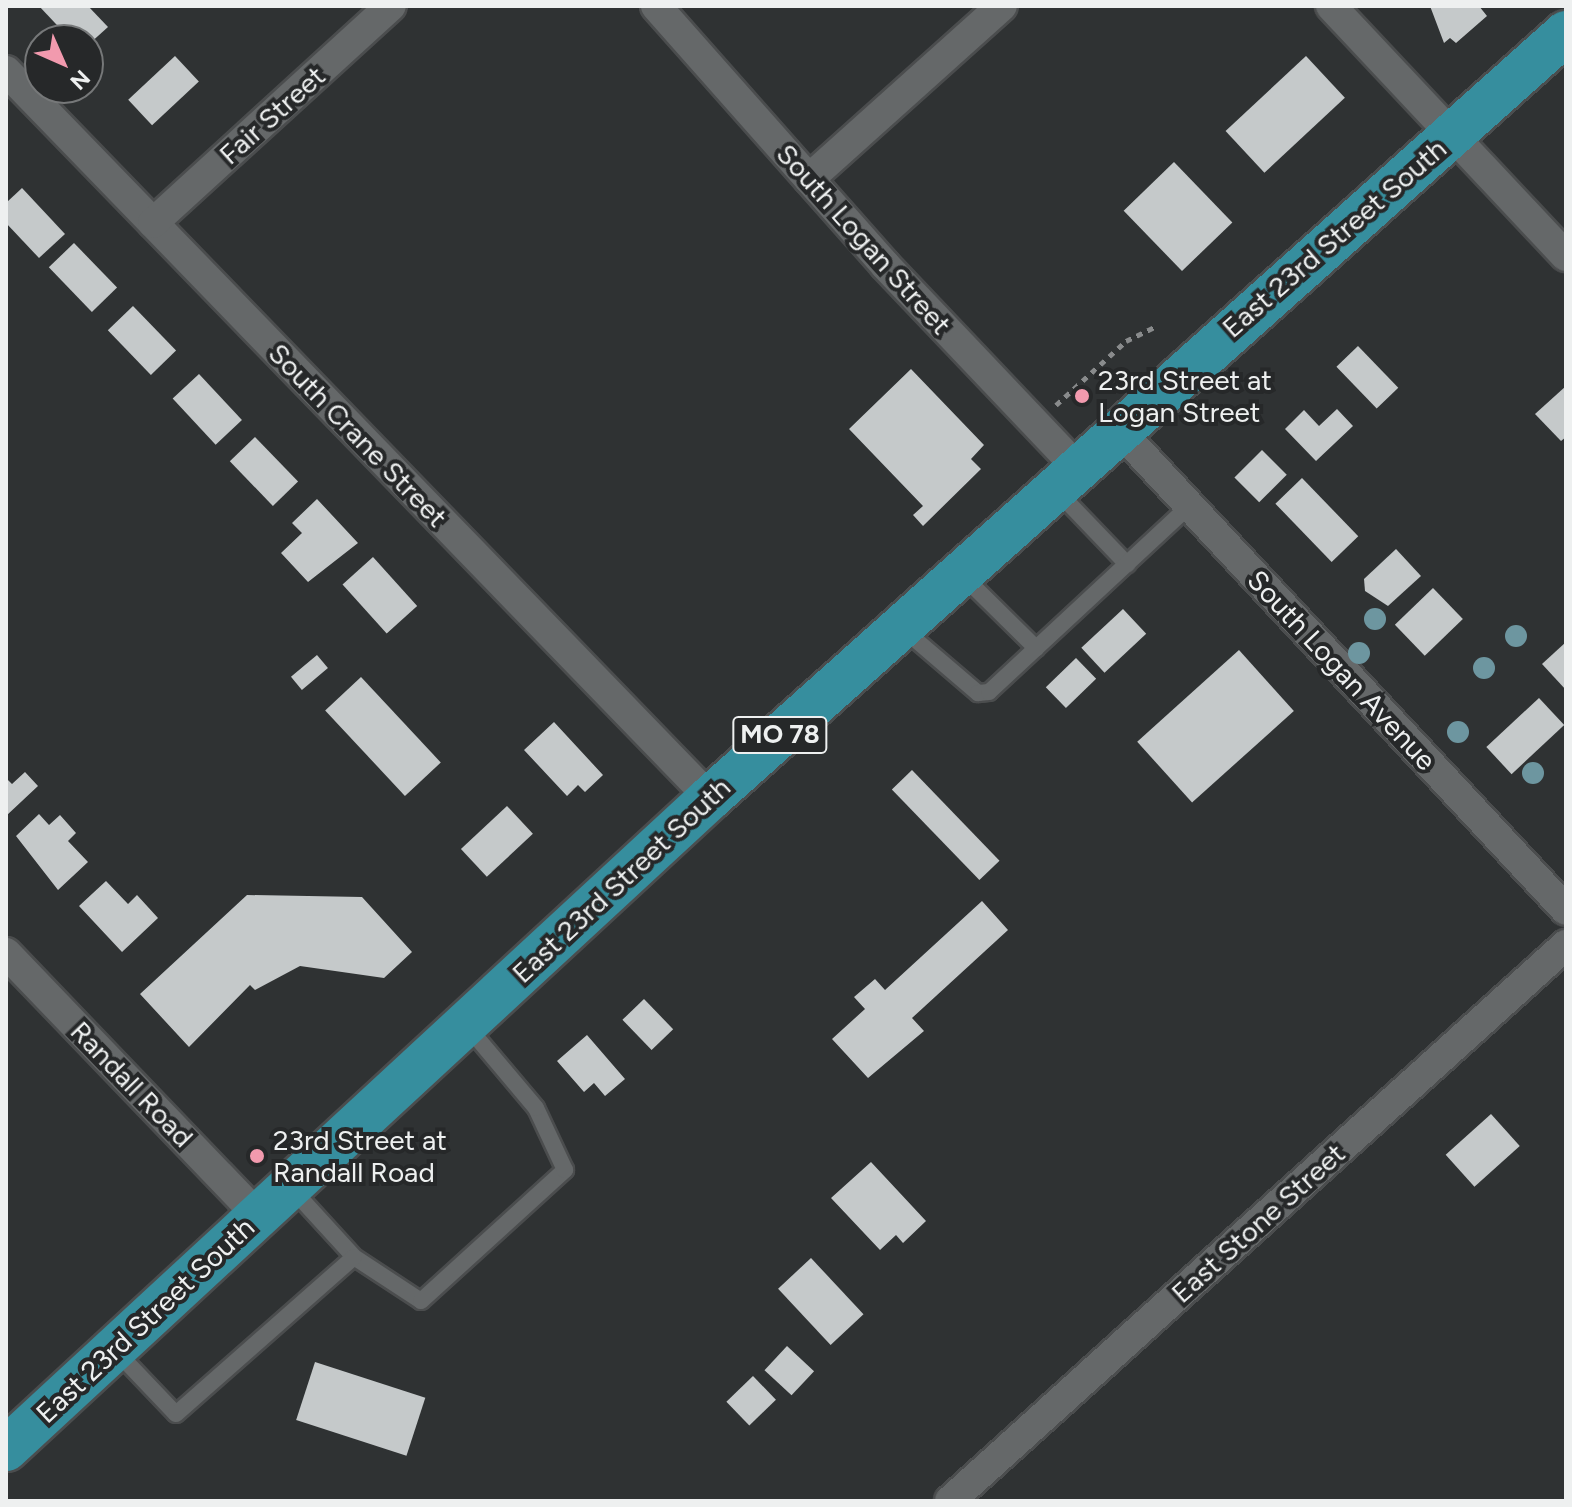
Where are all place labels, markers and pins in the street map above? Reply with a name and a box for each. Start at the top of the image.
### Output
place label: 23rd Street at Logan Street [1098,363,1272,429]
marker: 23rd Street at Logan Street [1073,387,1091,405]
place label: 23rd Street at Randall Road [273,1123,447,1189]
marker: 23rd Street at Randall Road [248,1147,266,1165]

